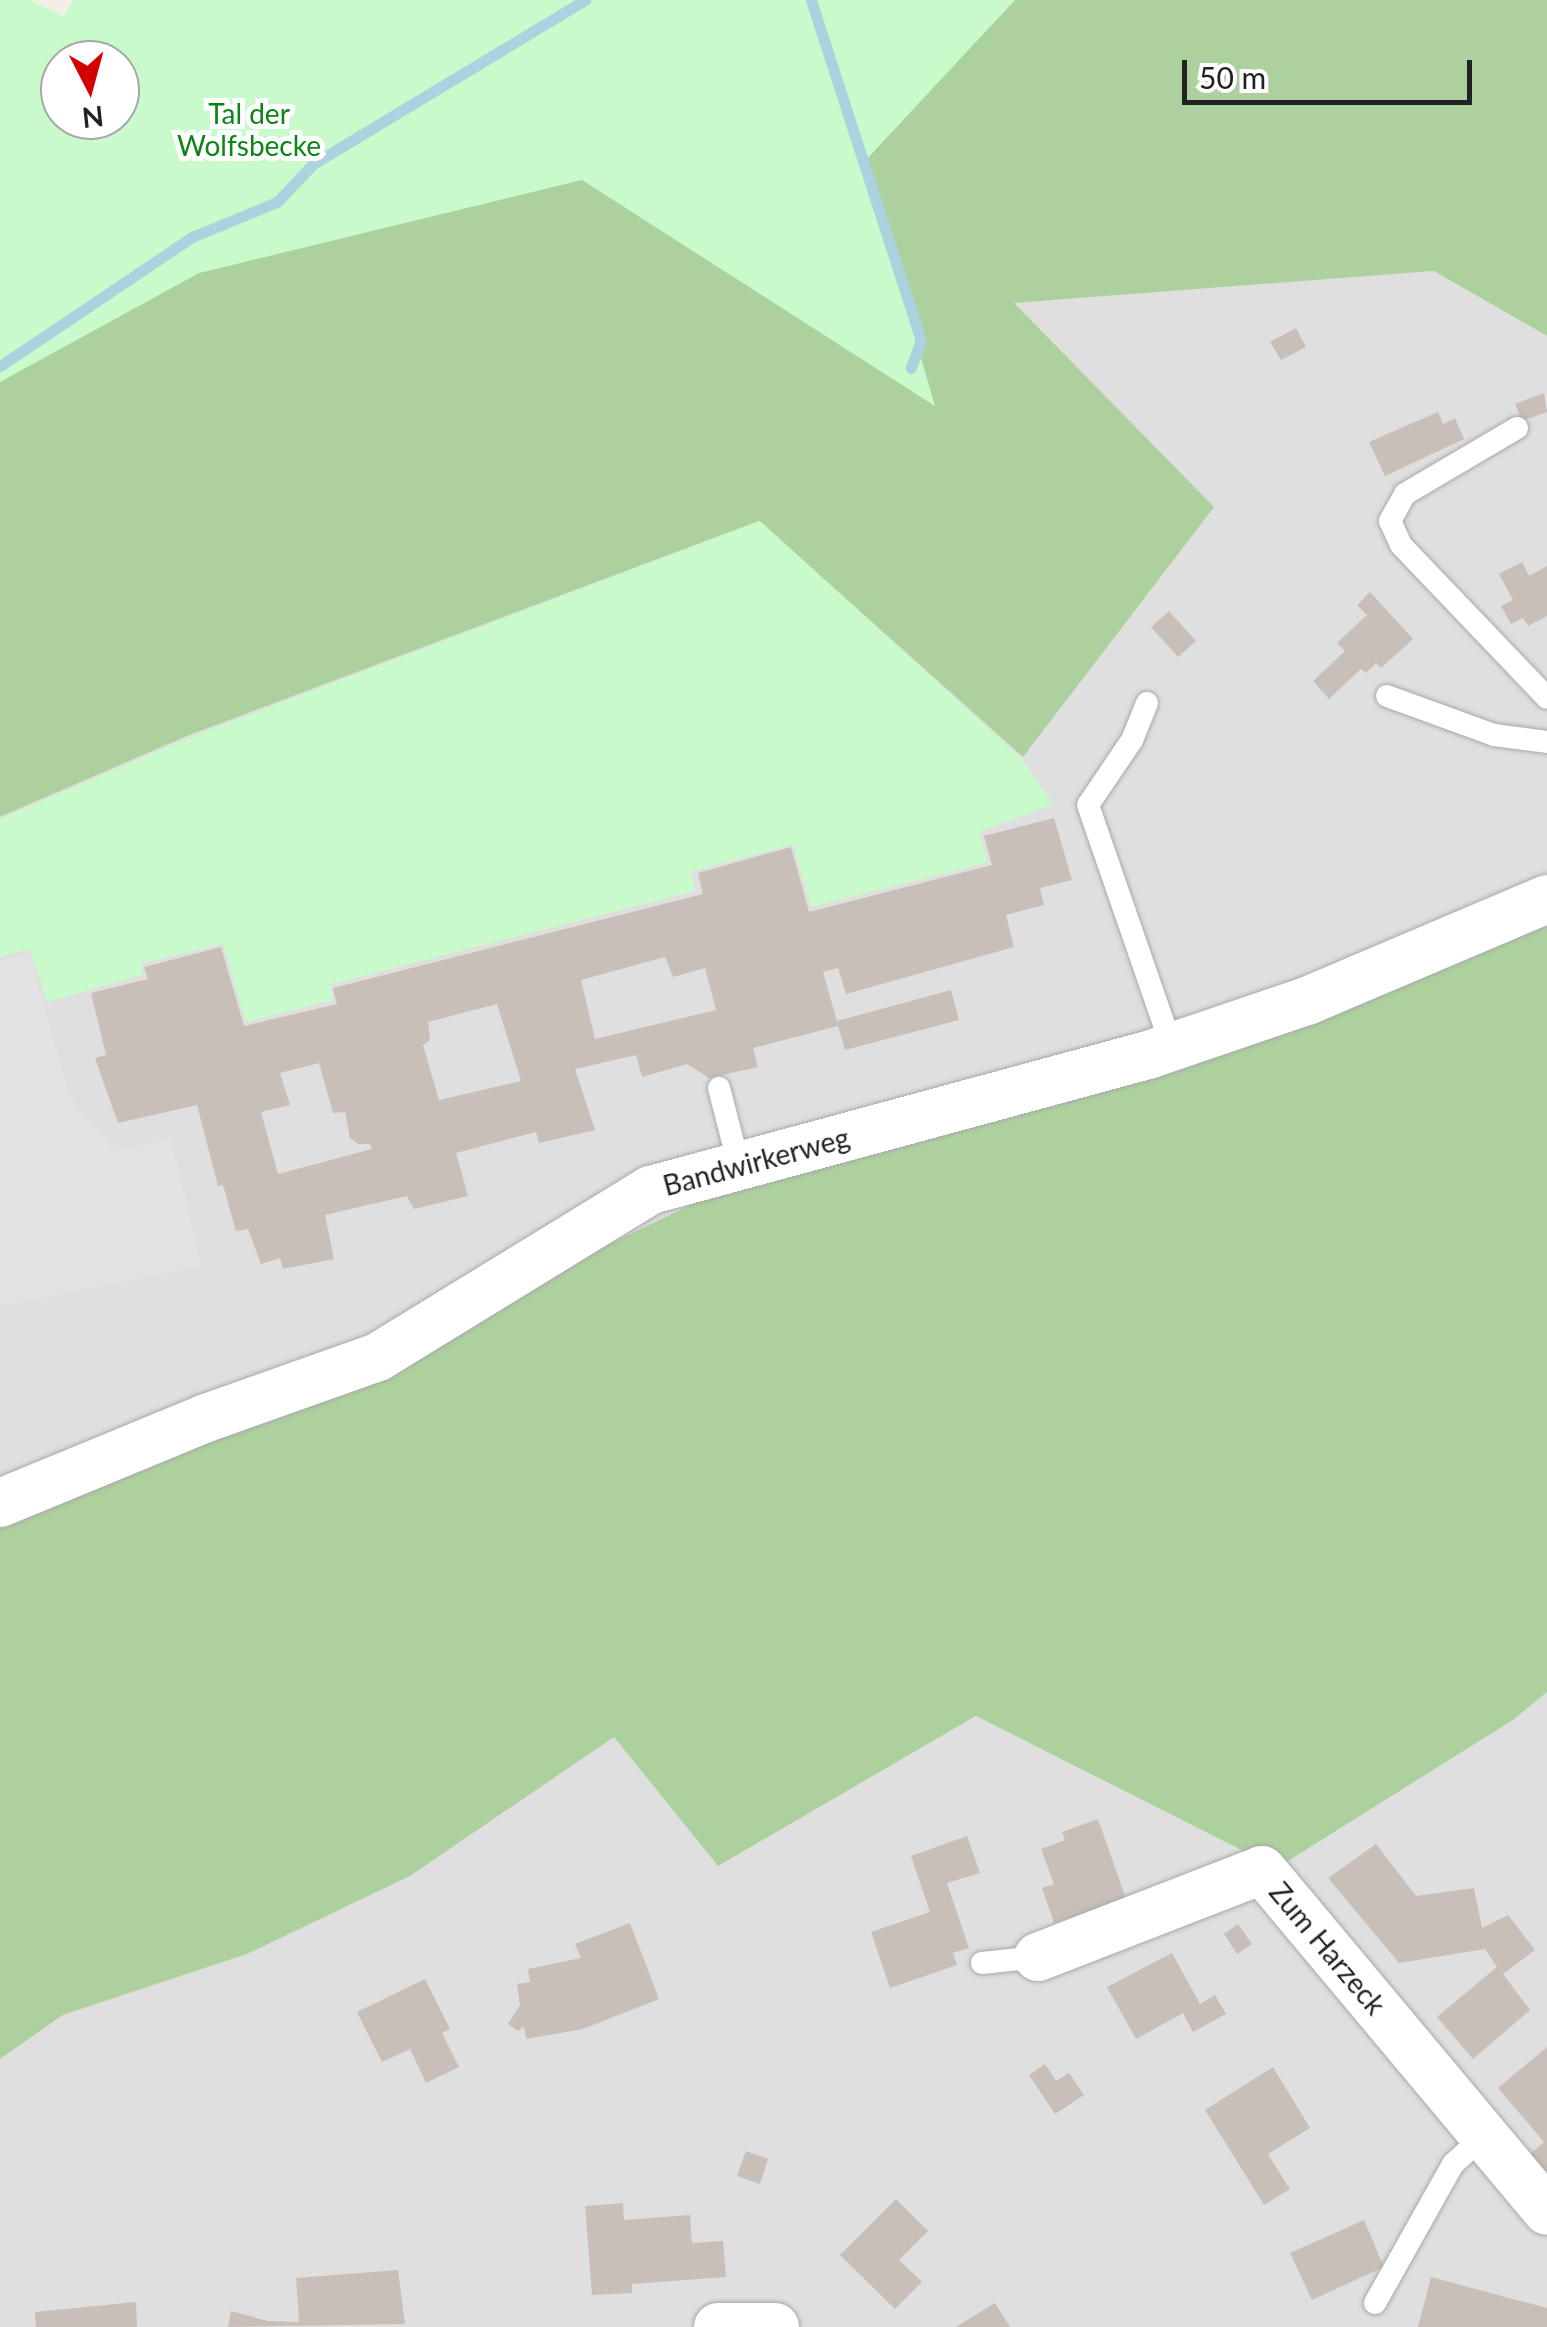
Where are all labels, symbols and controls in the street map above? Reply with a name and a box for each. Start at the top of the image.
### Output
north arrow [40,40,140,140]
scale bar [1187,40,1477,102]
text: 50 m [1199,59,1266,95]
park label: Tal der Wolfsbecke [177,96,321,162]
text: N [80,100,105,136]
street label: Bandwirkerweg [659,1120,853,1202]
street label: Zum Harzeck [1263,1875,1393,2021]

